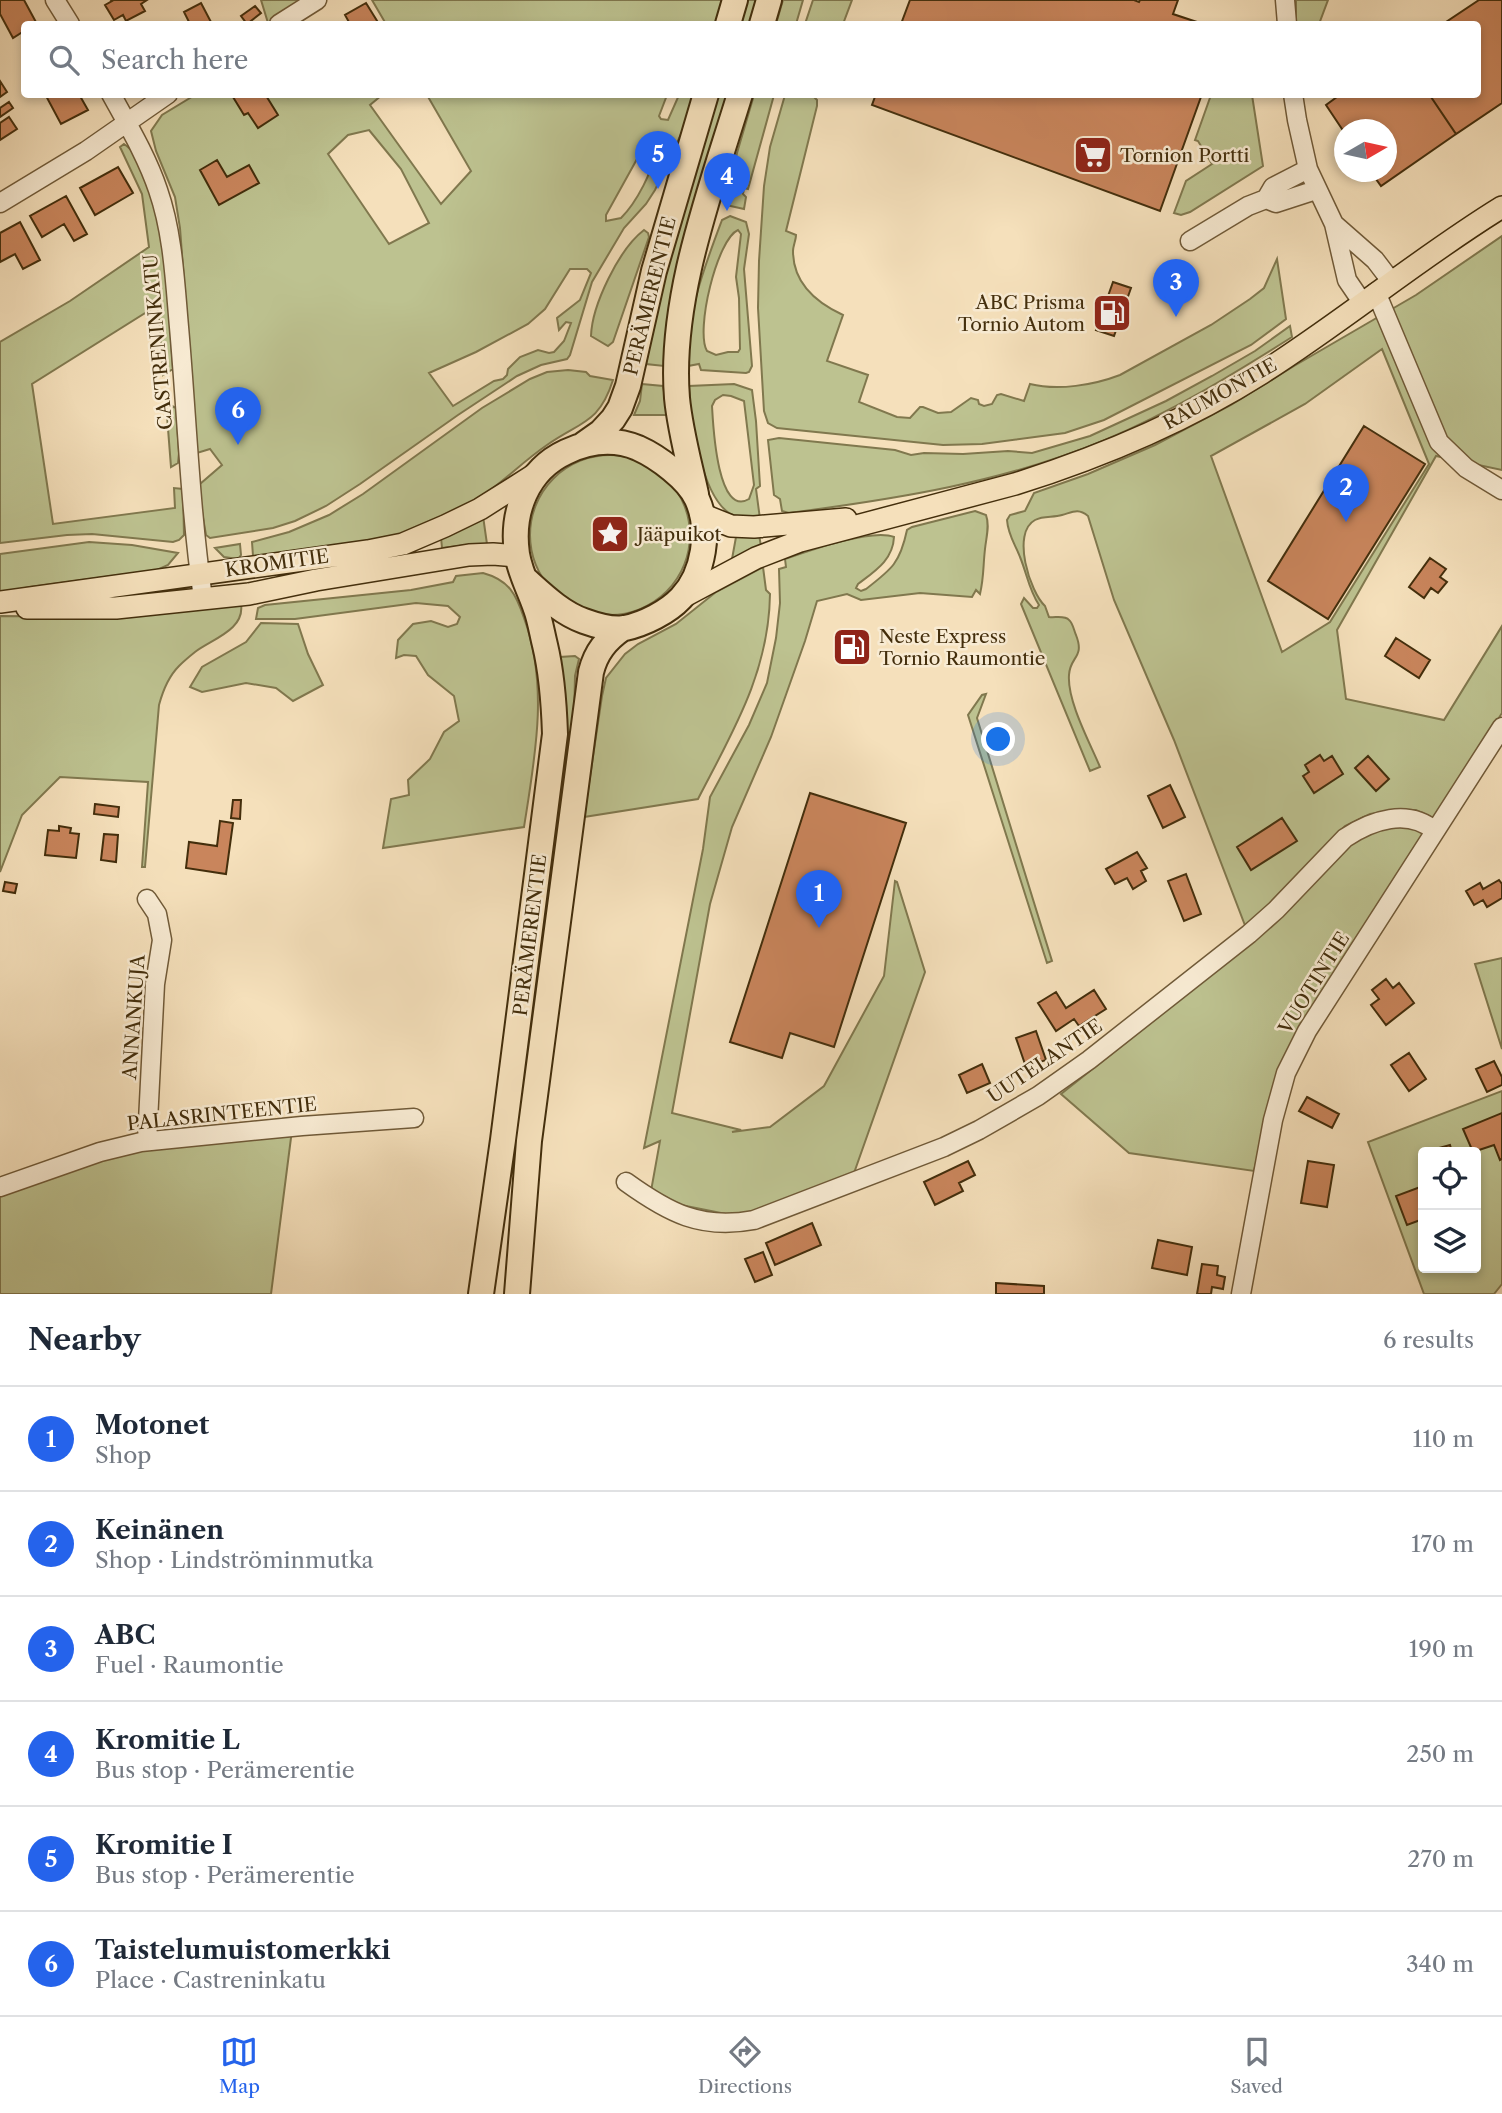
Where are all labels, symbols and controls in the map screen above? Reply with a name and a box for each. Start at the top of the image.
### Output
search box [21,21,1481,98]
icon: search [45,41,83,79]
text: Search here [101,44,248,76]
north arrow [1334,119,1397,182]
pin: 5 [635,131,681,189]
supermarket icon: Tornion Portti [1072,134,1114,176]
place label: Tornion Portti [1120,144,1249,167]
pin: 4 [704,153,750,211]
street label: PERÄMERENTIE [619,214,681,378]
street label: CASTRENINKATU [139,253,177,431]
pin: 3 [1153,259,1199,317]
place label: ABC Prisma Tornio Autom [958,291,1085,336]
fuel station icon: ABC Prisma Tornio Autom [1091,292,1133,334]
street label: RAUMONTIE [1159,353,1281,435]
pin: 6 [215,387,261,445]
pin: 2 [1323,464,1369,522]
place icon: Jääpuikot [589,513,631,555]
place label: Jääpuikot [634,523,722,546]
street label: KROMITIE [223,544,331,582]
place label: Neste Express Tornio Raumontie [879,625,1045,670]
fuel station icon: Neste Express Tornio Raumontie [831,626,873,668]
your location [981,722,1015,756]
street label: PERÄMERENTIE [509,853,551,1017]
pin: 1 [796,870,842,928]
street label: VUOTINTIE [1273,928,1354,1039]
street label: ANNANKUJA [118,953,150,1081]
street label: UUTELANTIE [983,1014,1107,1108]
street label: PALASRINTEENTIE [126,1093,318,1135]
map controls [1418,1147,1481,1273]
button: locate [1418,1147,1481,1210]
button: layers [1418,1210,1481,1273]
text: Nearby [28,1321,141,1358]
text: 6 results [1383,1326,1474,1354]
text: Motonet [95,1409,209,1441]
text: 1 [46,1425,56,1453]
text: 110 m [1413,1425,1474,1453]
text: Shop [95,1441,151,1469]
text: Keinänen [95,1514,224,1546]
text: 2 [44,1530,58,1558]
text: 170 m [1411,1530,1474,1558]
text: Shop · Lindströminmutka [95,1546,374,1574]
text: ABC [95,1619,155,1651]
text: 3 [45,1635,58,1663]
text: 190 m [1409,1635,1474,1663]
text: Fuel · Raumontie [95,1651,284,1679]
text: Kromitie L [95,1724,240,1756]
text: 4 [44,1740,58,1768]
text: 250 m [1406,1740,1474,1768]
text: Bus stop · Perämerentie [95,1756,355,1784]
text: Kromitie I [95,1829,233,1861]
text: 5 [45,1845,57,1873]
text: 270 m [1407,1845,1474,1873]
text: Bus stop · Perämerentie [95,1861,355,1889]
text: Taistelumuistomerkki [95,1934,390,1966]
text: 6 [44,1950,58,1978]
text: 340 m [1406,1950,1474,1978]
text: Place · Castreninkatu [95,1966,326,1994]
tab: Map [219,2033,260,2098]
tab: Directions [698,2033,792,2098]
tab: Saved [1230,2033,1283,2098]

